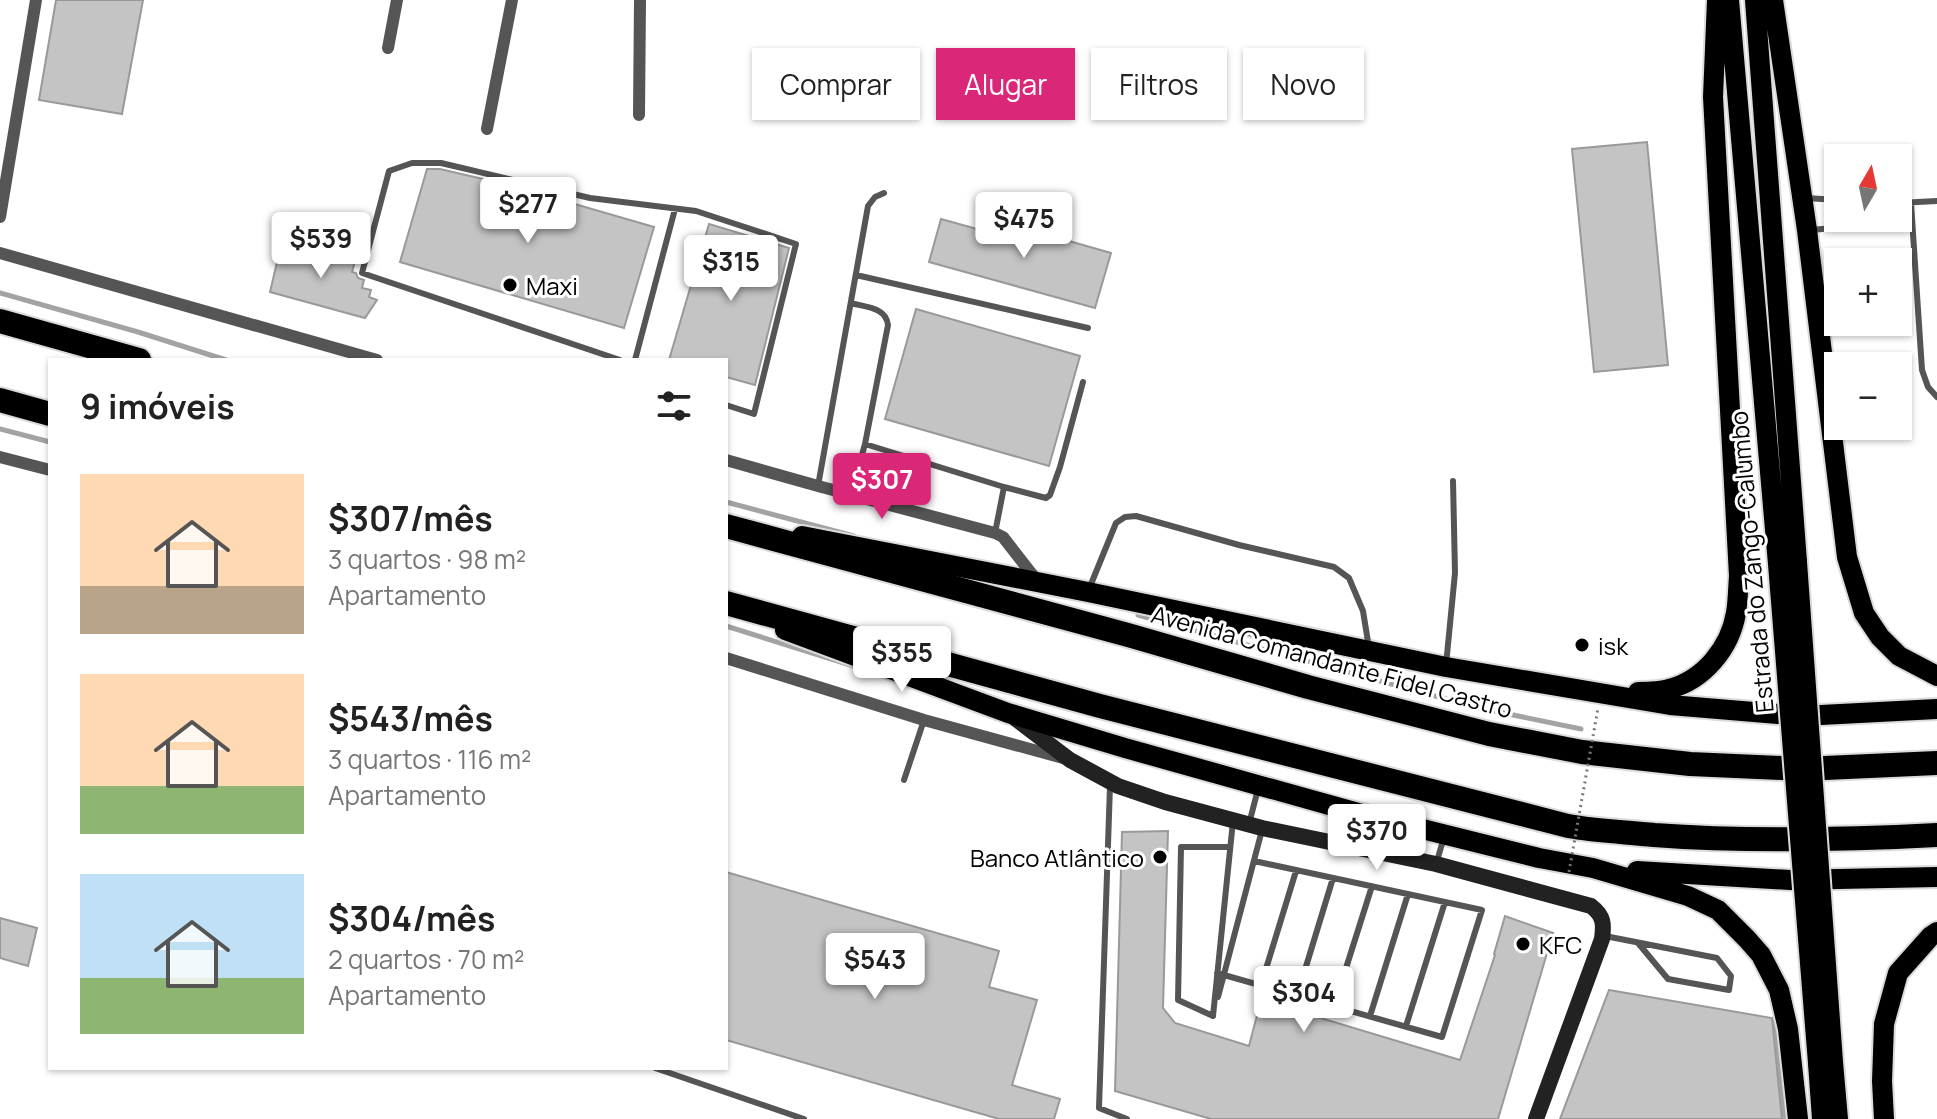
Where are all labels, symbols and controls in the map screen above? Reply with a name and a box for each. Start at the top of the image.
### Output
chip: Comprar [752,48,920,120]
chip: Alugar [936,48,1075,120]
chip: Filtros [1091,48,1227,120]
chip: Novo [1243,48,1364,120]
north arrow [1824,144,1912,232]
map controls [1824,144,1912,440]
pin: $277 [481,177,575,245]
text: $277 [498,185,558,221]
pin: $475 [977,192,1071,260]
text: $475 [993,200,1055,236]
pin: $539 [274,212,368,280]
text: $539 [290,220,352,256]
pin: $315 [684,235,778,303]
text: $315 [702,243,760,279]
button: + [1824,248,1912,336]
place label: Maxi [526,269,578,302]
marker: Maxi [501,276,519,294]
button: − [1824,352,1912,440]
text: 9 imóveis [80,383,235,429]
icon: filters [652,384,696,428]
street label: Estrada do Zango-Calumbo [1721,410,1781,714]
pin: $307 [835,453,929,521]
text: $307 [851,461,913,497]
text: $307/mês [328,495,493,541]
icon: home [144,506,240,602]
text: 3 quartos · 98 m² [328,541,526,577]
text: Apartamento [328,577,486,613]
street label: Avenida Comandante Fidel Castro [1148,597,1516,725]
pin: $355 [855,626,949,694]
place label: isk [1598,629,1629,662]
text: $355 [871,634,933,670]
marker: isk [1573,636,1591,654]
text: $543/mês [328,695,493,741]
icon: home [144,706,240,802]
text: 3 quartos · 116 m² [328,741,531,777]
text: Apartamento [328,777,486,813]
pin: $370 [1330,804,1424,872]
text: $370 [1346,812,1408,848]
place label: Banco Atlântico [970,841,1144,874]
marker: Banco Atlântico [1151,848,1169,866]
text: $304/mês [328,895,495,941]
icon: home [144,906,240,1002]
place label: KFC [1539,928,1583,961]
pin: $543 [828,933,922,1001]
marker: KFC [1514,935,1532,953]
text: 2 quartos · 70 m² [328,941,524,977]
text: $543 [844,941,906,977]
pin: $304 [1257,966,1351,1034]
text: $304 [1272,974,1336,1010]
text: Apartamento [328,977,486,1013]

